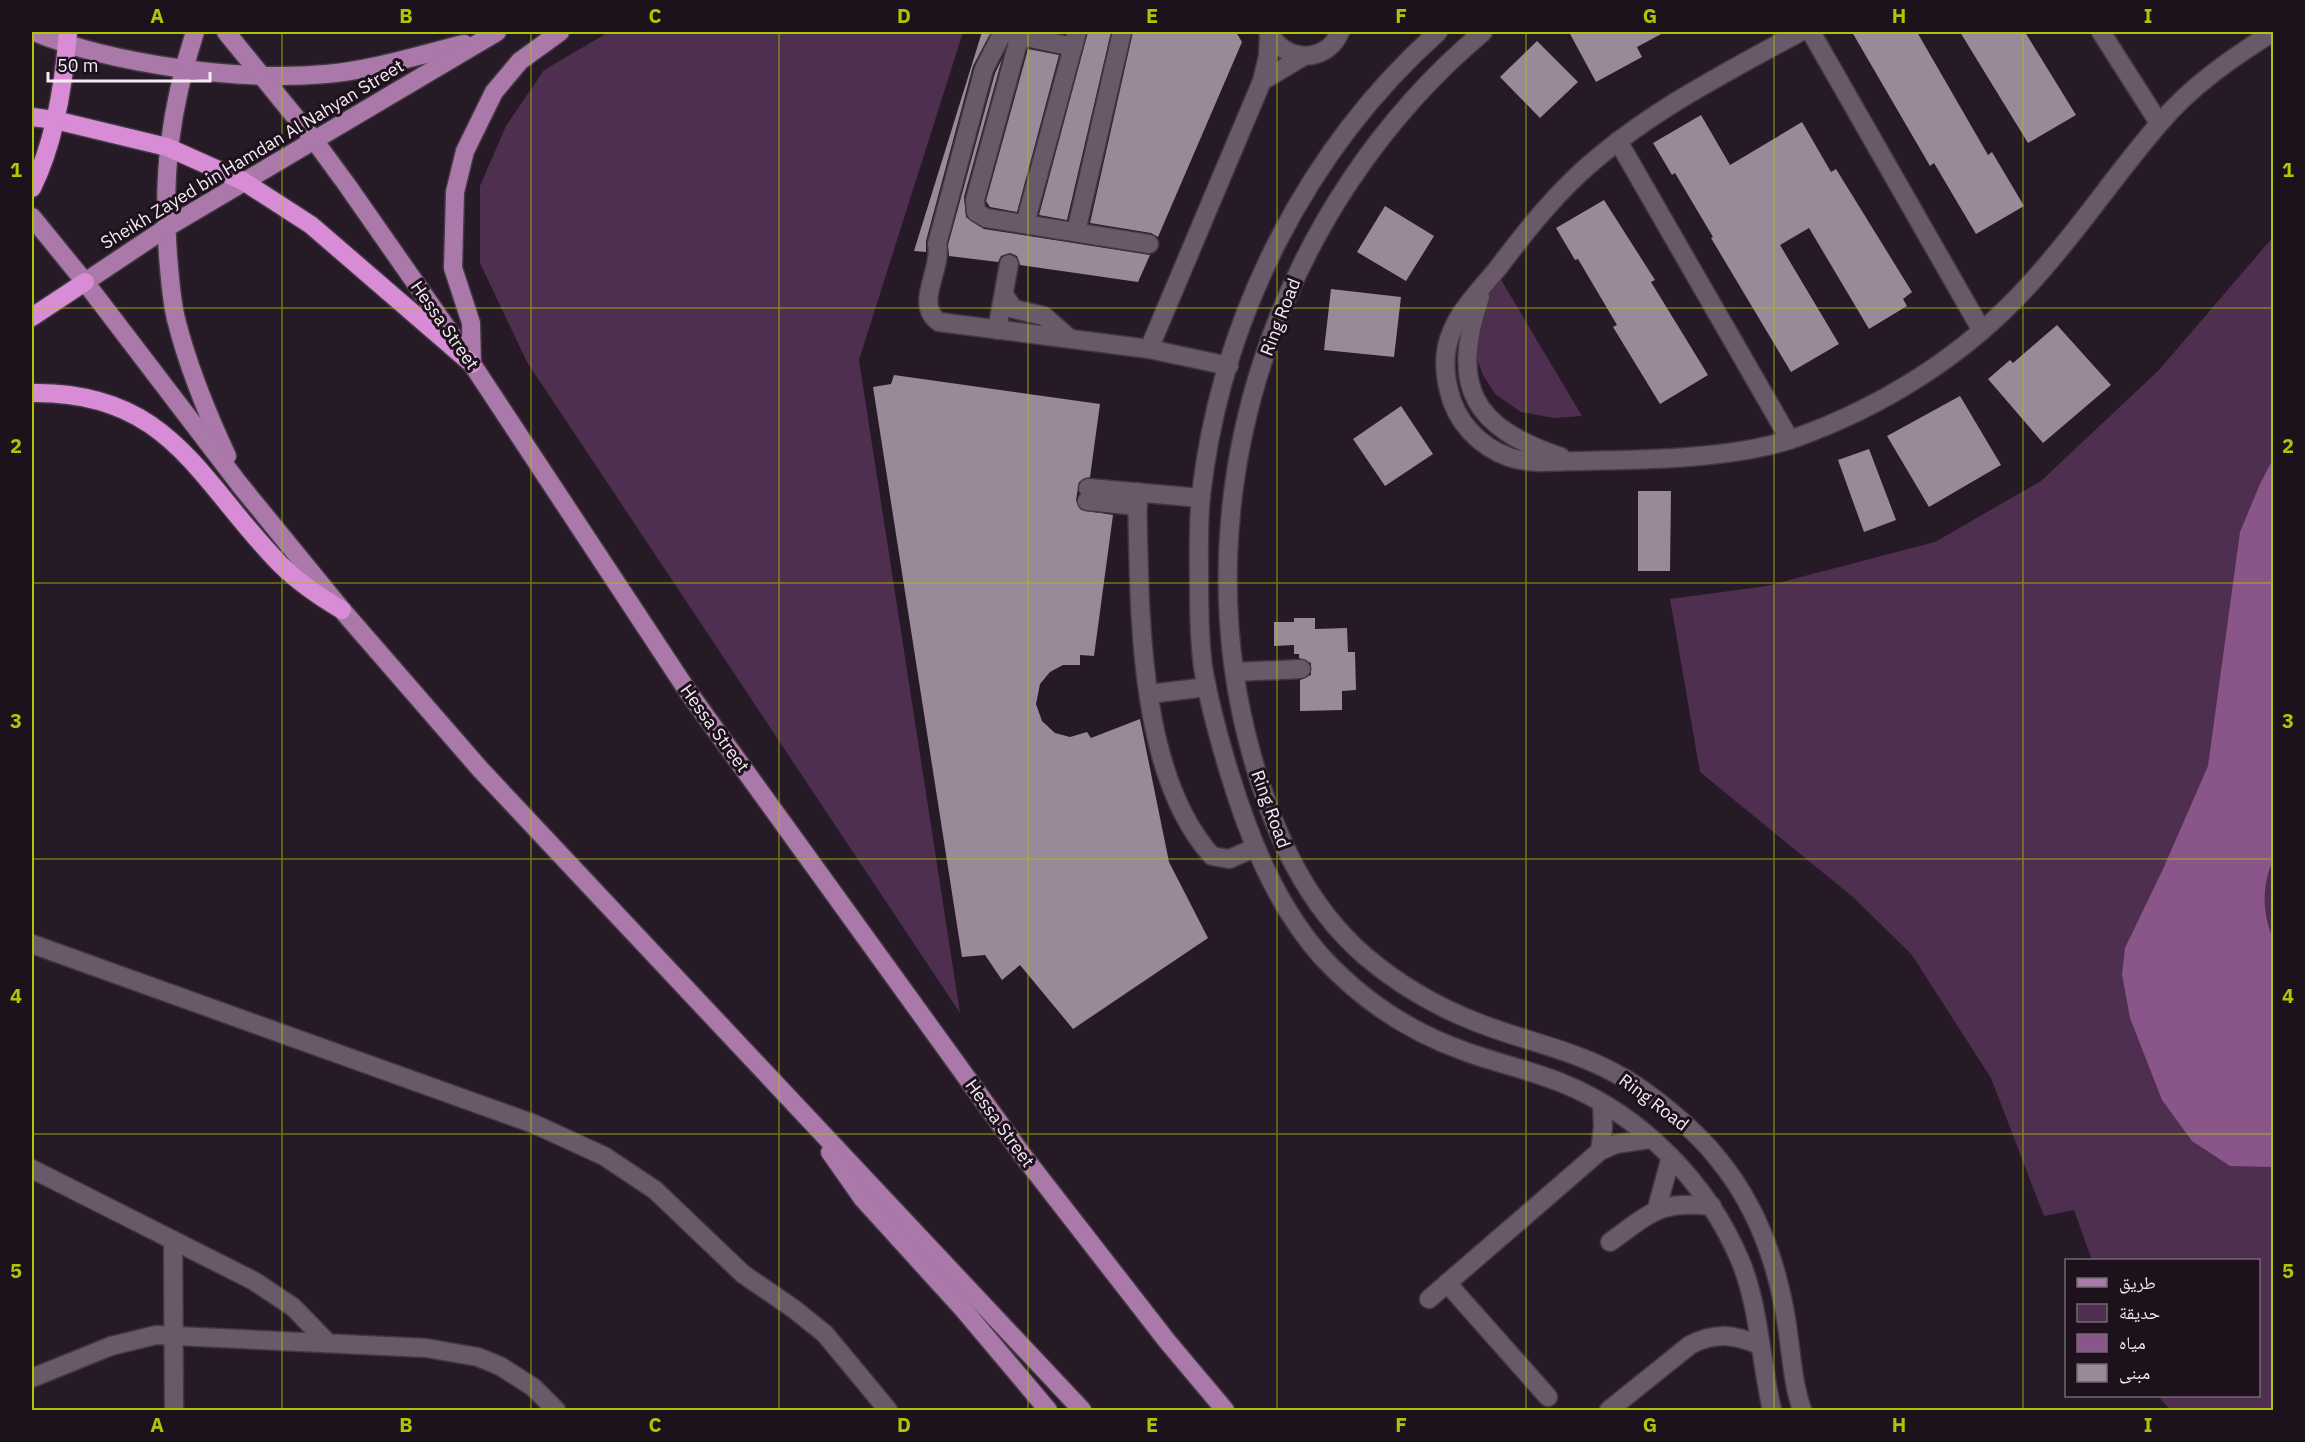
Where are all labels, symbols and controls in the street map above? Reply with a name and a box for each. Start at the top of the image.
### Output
text: A [150,2,164,29]
text: B [399,2,413,29]
text: C [648,2,662,29]
text: D [897,2,911,29]
text: E [1146,2,1158,29]
text: F [1395,2,1407,29]
text: G [1643,2,1657,29]
text: H [1892,2,1906,29]
text: I [2144,2,2152,29]
scale bar [48,45,210,83]
text: 50 m [57,54,99,77]
street label: Sheikh Zayed bin Hamdan Al Nahyan Street [96,54,408,254]
text: 1 [10,156,22,183]
text: 1 [2282,156,2294,183]
street label: Ring Road [1255,275,1305,359]
street label: Hessa Street [406,276,484,374]
text: 2 [10,432,22,459]
text: 2 [2282,432,2294,459]
street label: Hessa Street [675,679,755,777]
text: 3 [10,707,22,734]
text: 3 [2282,707,2294,734]
street label: Ring Road [1246,767,1296,851]
text: 4 [10,982,22,1009]
text: 4 [2282,982,2294,1009]
street label: Ring Road [1615,1068,1693,1136]
street label: Hessa Street [960,1074,1040,1172]
text: 5 [10,1257,22,1284]
text: 5 [2282,1257,2294,1284]
legend [2065,1259,2260,1397]
text: طريق [2119,1271,2156,1294]
text: حديقة [2119,1301,2160,1324]
text: مياه [2119,1331,2146,1354]
text: مبنى [2119,1361,2150,1384]
text: A [150,1411,164,1438]
text: B [399,1411,413,1438]
text: C [648,1411,662,1438]
text: D [897,1411,911,1438]
text: E [1146,1411,1158,1438]
text: F [1395,1411,1407,1438]
text: G [1643,1411,1657,1438]
text: H [1892,1411,1906,1438]
text: I [2144,1411,2152,1438]

